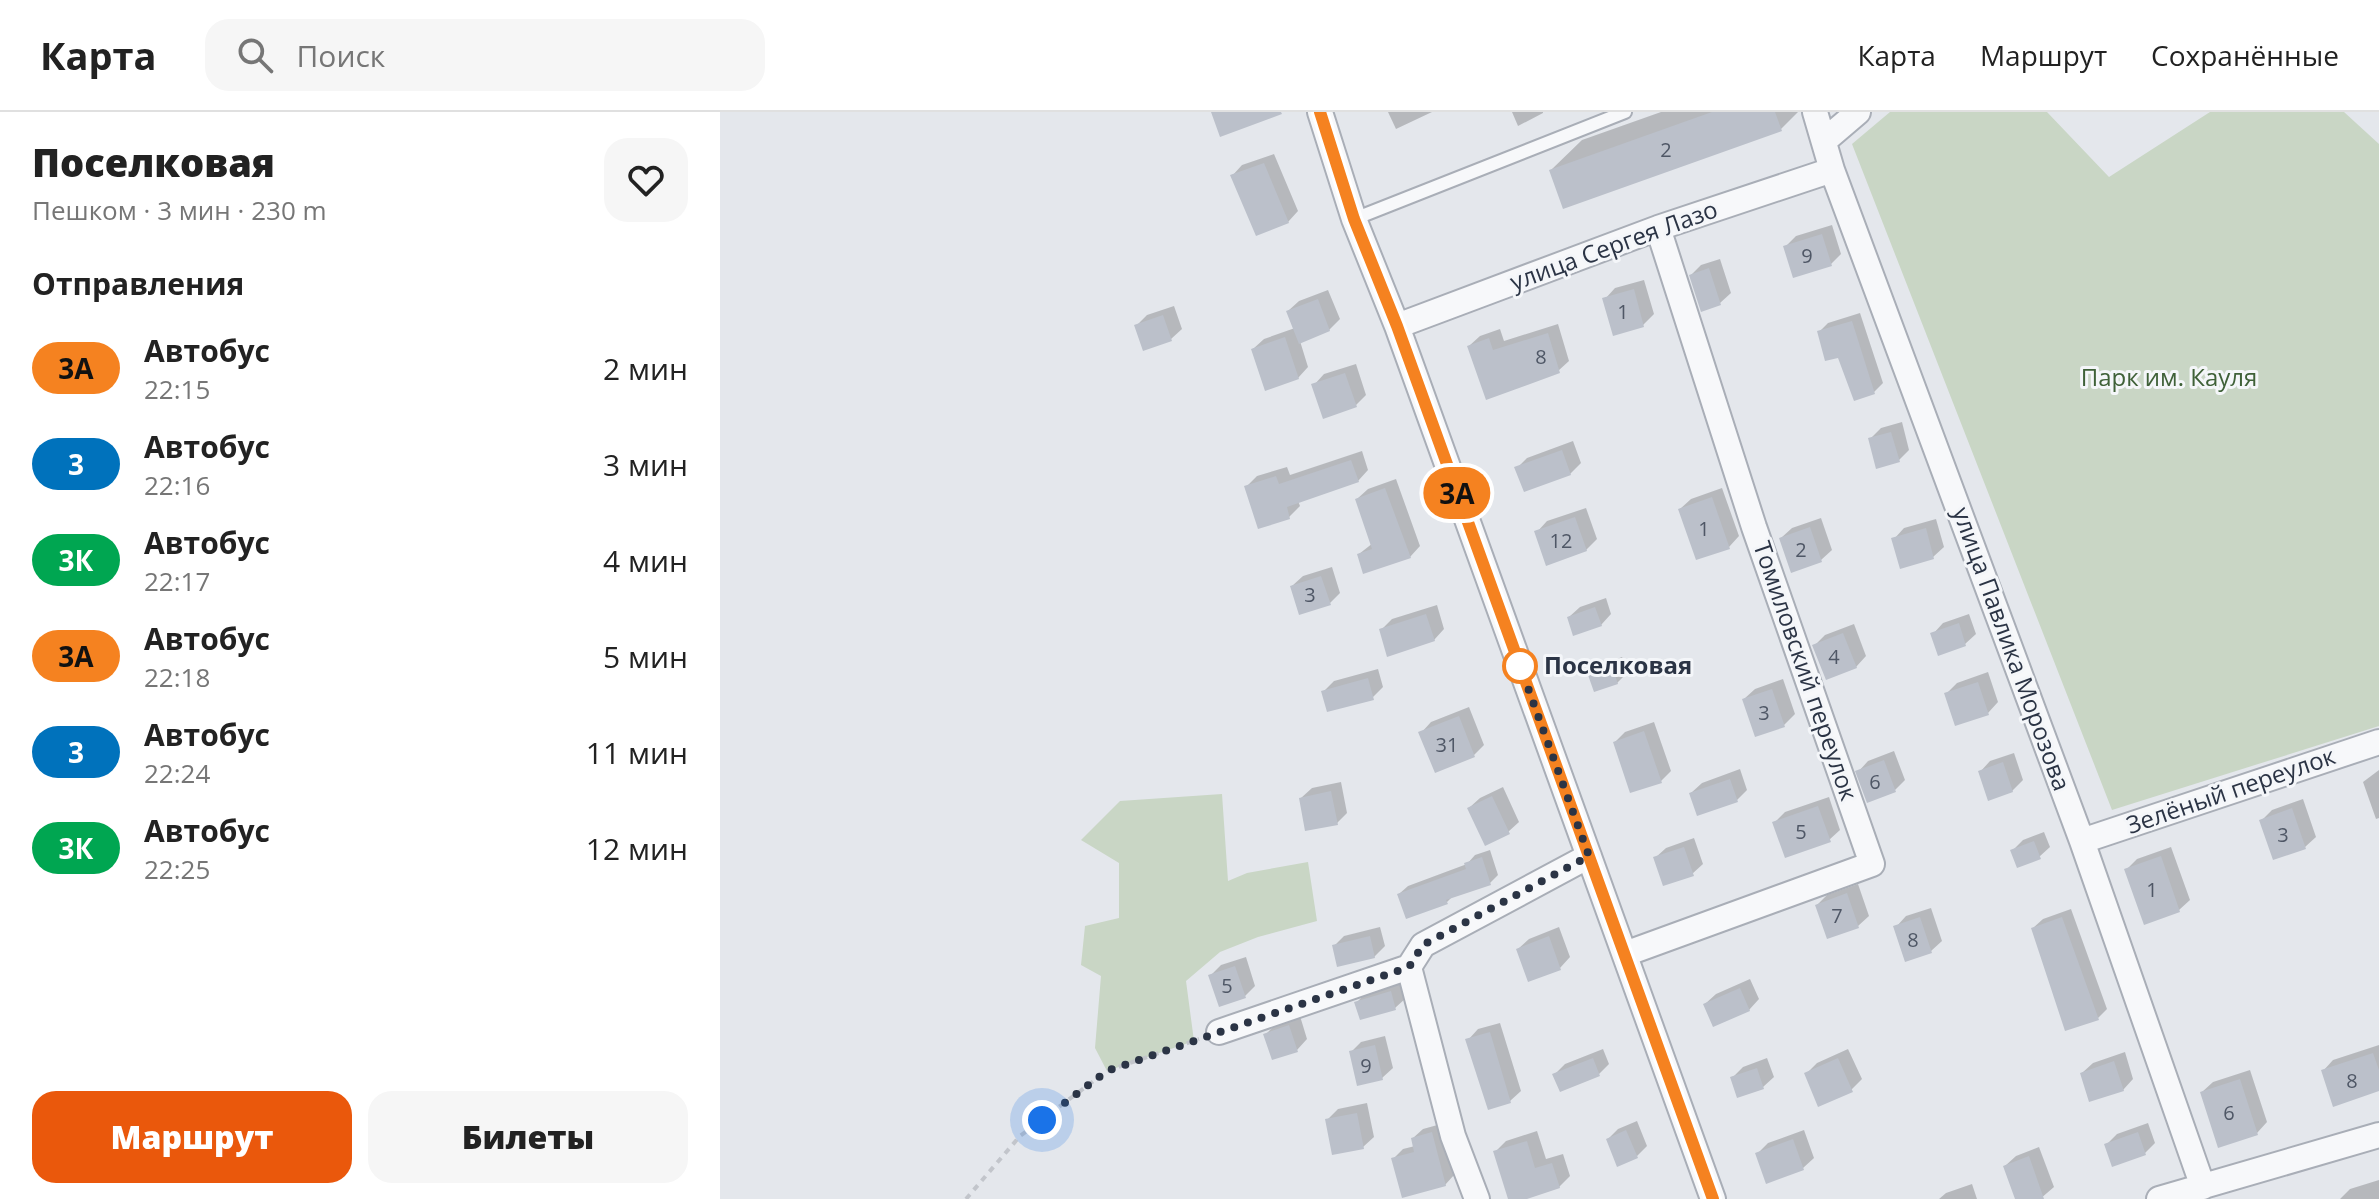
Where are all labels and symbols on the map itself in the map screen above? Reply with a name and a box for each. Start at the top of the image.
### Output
house number: 2 [1660,136,1672,163]
street label: улица Сергея Лазо [1505,192,1722,297]
house number: 9 [1801,242,1813,269]
house number: 1 [1617,298,1629,325]
house number: 8 [1535,343,1547,370]
park label: Парк им. Кауля [2081,360,2257,393]
line badge: 3А [1421,467,1493,519]
street label: улица Павлика Морозова [1946,502,2079,795]
house number: 1 [1698,515,1710,542]
house number: 12 [1550,527,1572,554]
street label: Томиловский переулок [1747,536,1867,805]
house number: 2 [1795,536,1807,563]
house number: 3 [1304,581,1316,608]
house number: 4 [1828,643,1840,670]
place label: Поселковая [1544,648,1692,681]
marker: Поселковая [1503,649,1537,683]
house number: 3 [1758,699,1770,726]
house number: 31 [1436,731,1458,758]
street label: Зелёный переулок [2122,738,2340,841]
house number: 6 [1869,768,1881,795]
house number: 5 [1795,818,1807,845]
house number: 3 [2277,821,2289,848]
house number: 1 [2146,876,2158,903]
house number: 7 [1831,902,1843,929]
house number: 8 [1907,926,1919,953]
house number: 5 [1221,972,1233,999]
house number: 9 [1360,1052,1372,1079]
house number: 8 [2346,1067,2358,1094]
house number: 6 [2223,1099,2235,1126]
your location [1022,1100,1062,1140]

